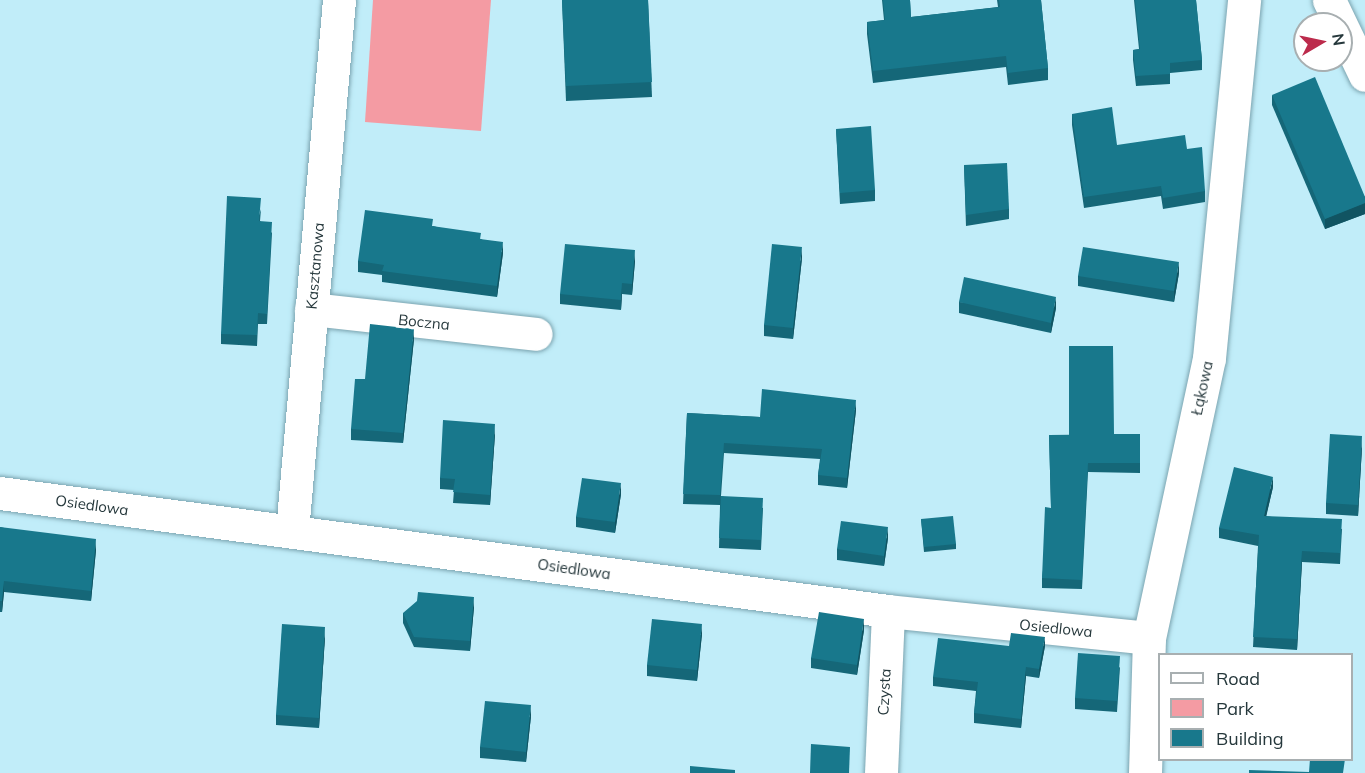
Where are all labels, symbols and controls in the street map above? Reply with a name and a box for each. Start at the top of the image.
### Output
north arrow [1293,12,1353,72]
text: N [1328,32,1350,47]
street label: Kasztanowa [302,222,328,310]
street label: Boczna [397,310,451,334]
street label: Łąkowa [1187,359,1217,417]
street label: Osiedlowa [54,491,130,519]
street label: Osiedlowa [536,555,612,583]
street label: Osiedlowa [1018,615,1094,641]
legend [1158,653,1353,761]
text: Road [1216,667,1260,690]
street label: Czysta [874,668,894,716]
text: Park [1216,697,1254,720]
text: Building [1216,727,1284,750]

